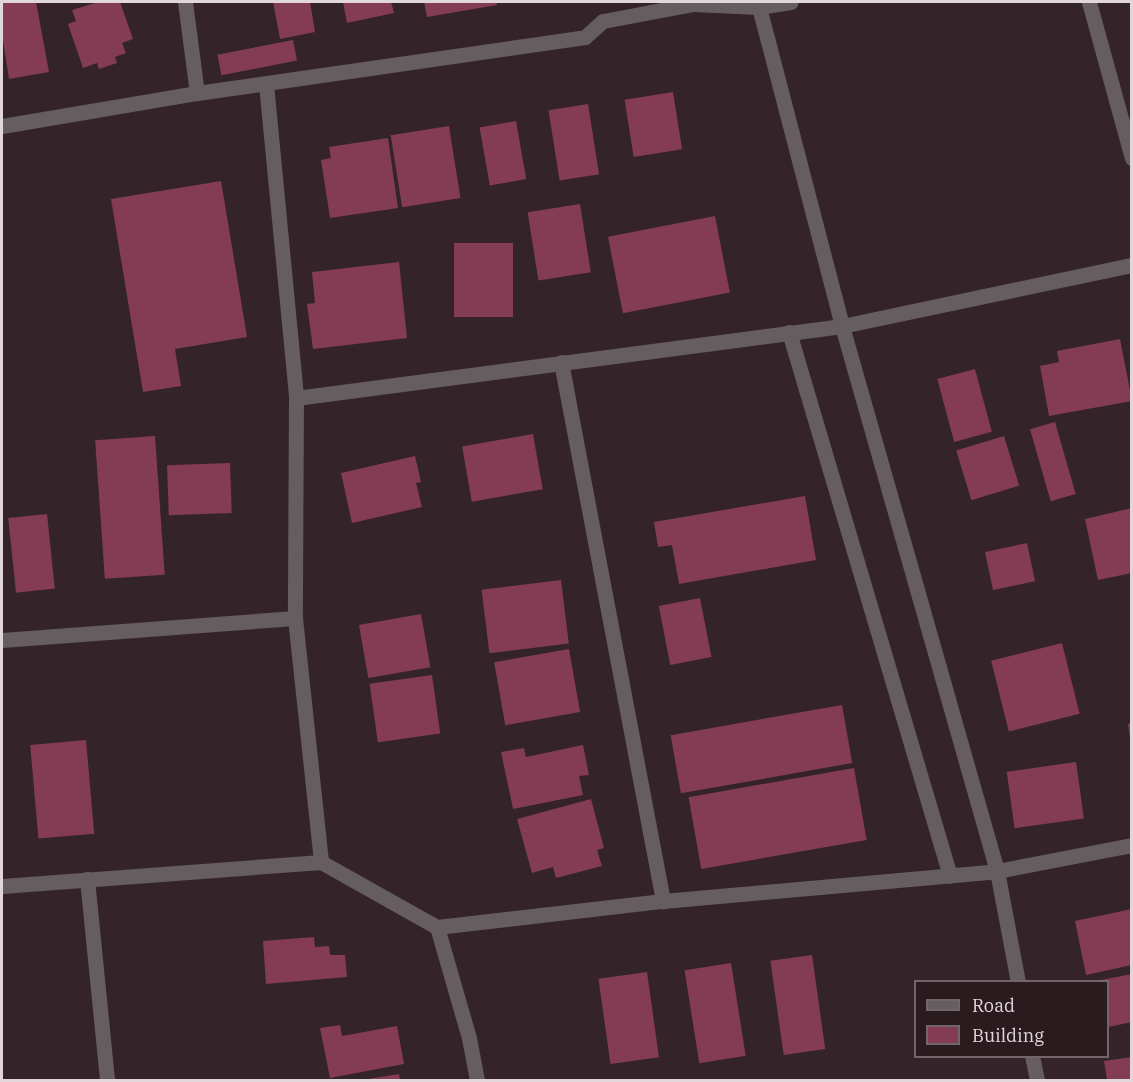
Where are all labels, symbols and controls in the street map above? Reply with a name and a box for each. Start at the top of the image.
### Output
legend [914,980,1109,1058]
text: Road [972,994,1015,1017]
text: Building [972,1024,1044,1047]

